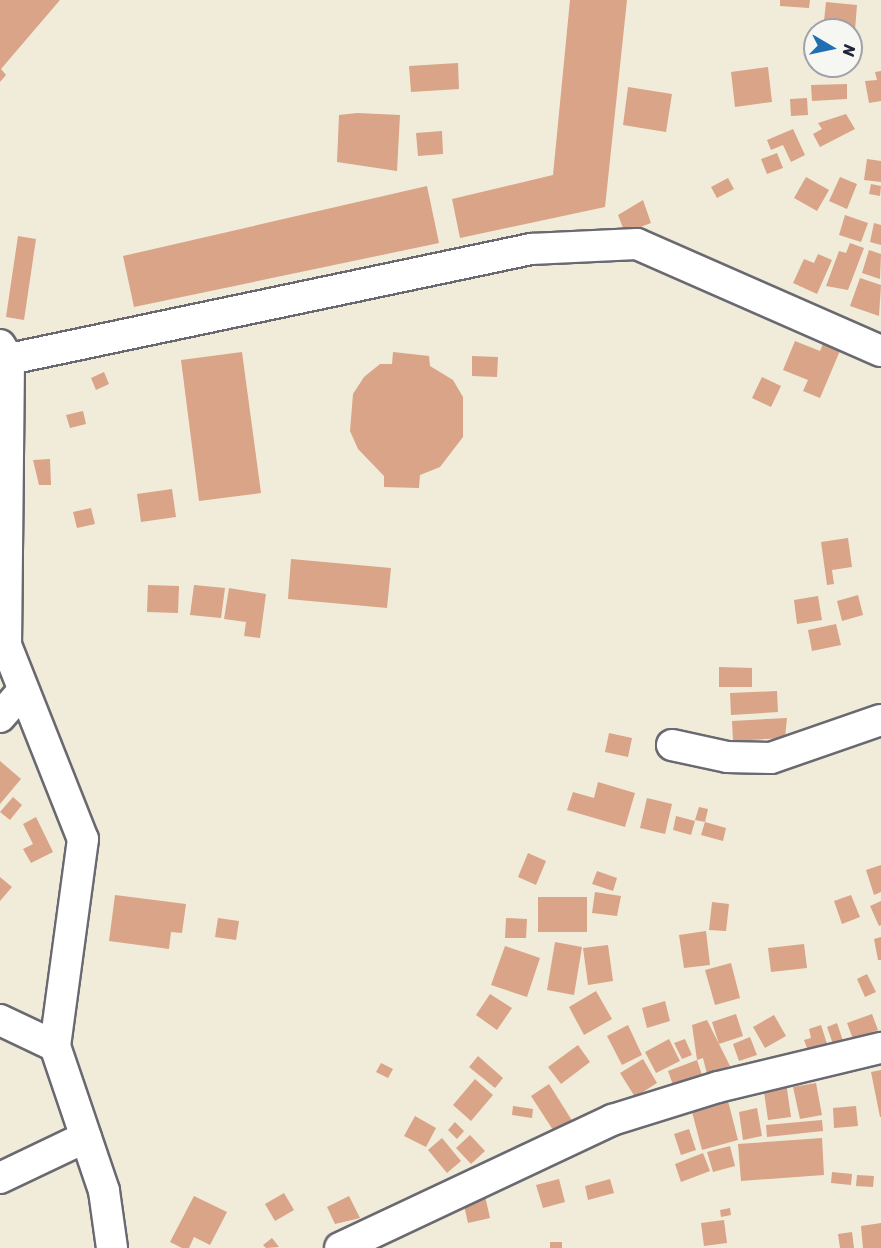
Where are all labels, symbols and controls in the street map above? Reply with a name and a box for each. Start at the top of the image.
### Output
north arrow [803,18,863,78]
text: N [834,43,864,58]

